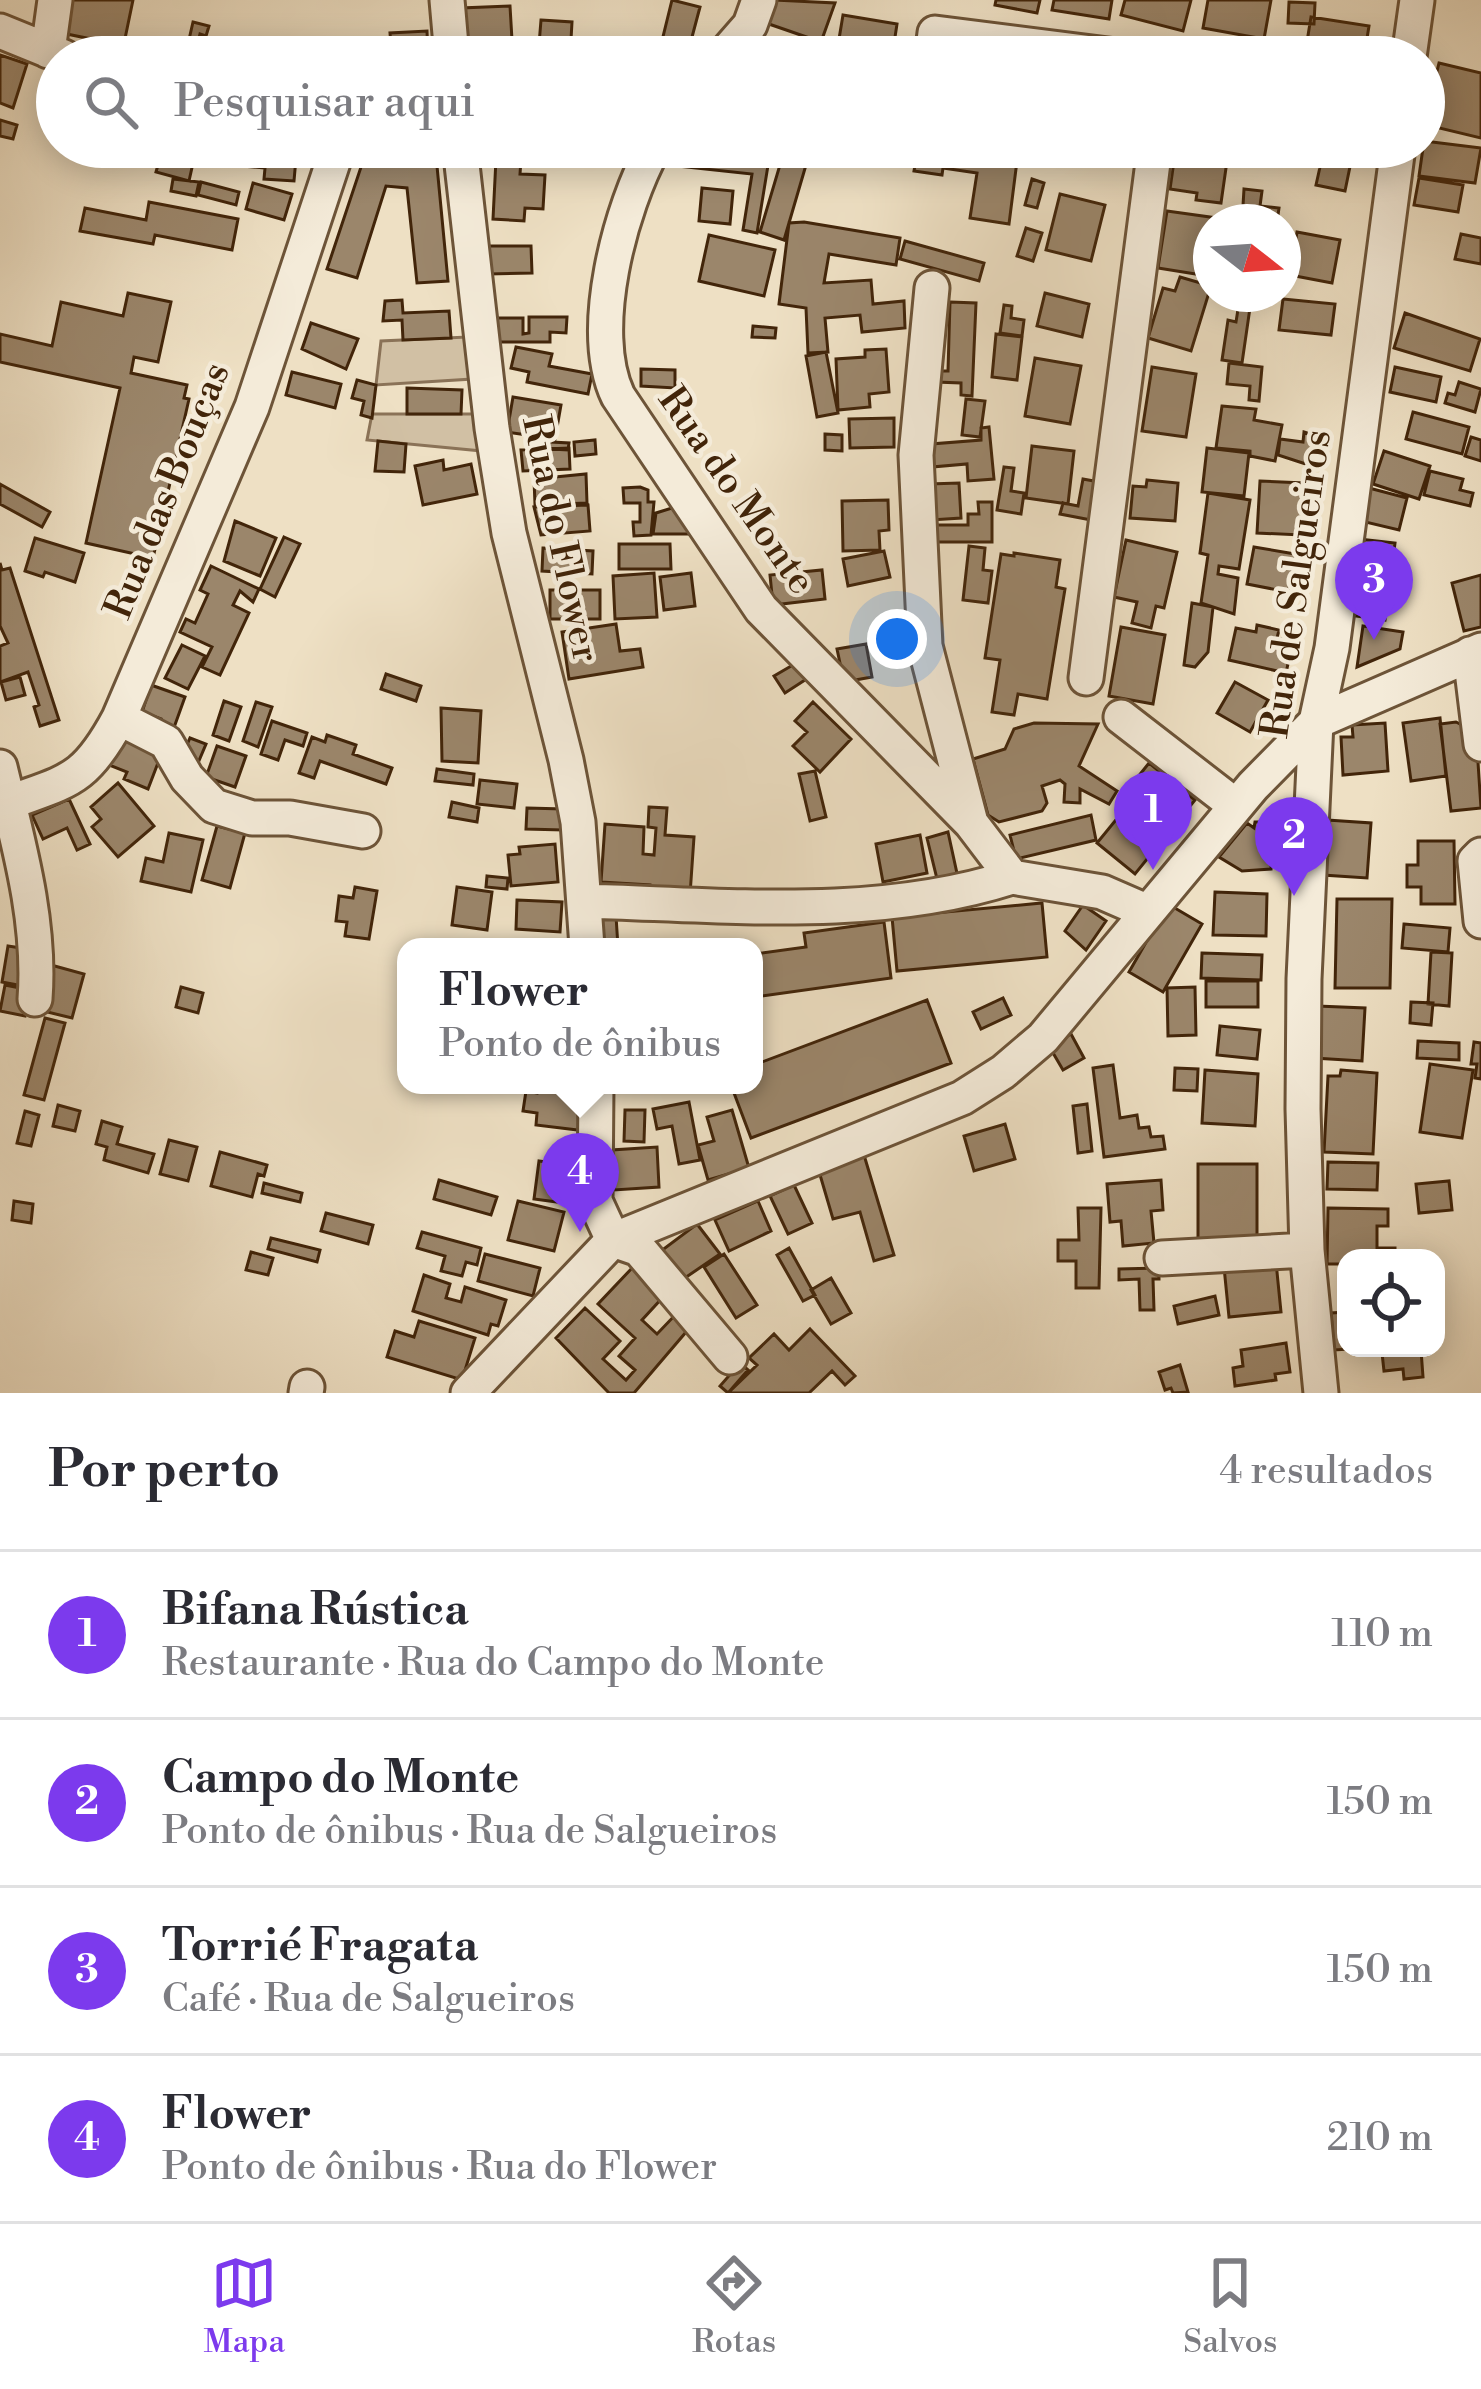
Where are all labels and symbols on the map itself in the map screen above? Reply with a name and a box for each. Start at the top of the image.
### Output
north arrow [1193,204,1301,312]
street label: Rua das Bouças [94,356,242,626]
street label: Rua do Monte [647,378,825,604]
street label: Rua do Flower [510,411,610,667]
street label: Rua de Salgueiros [1251,427,1343,741]
pin: 3 [1335,541,1413,640]
your location [867,609,927,669]
pin: 1 [1114,771,1192,870]
pin: 2 [1255,797,1333,896]
pin: 4 [541,1133,619,1232]

